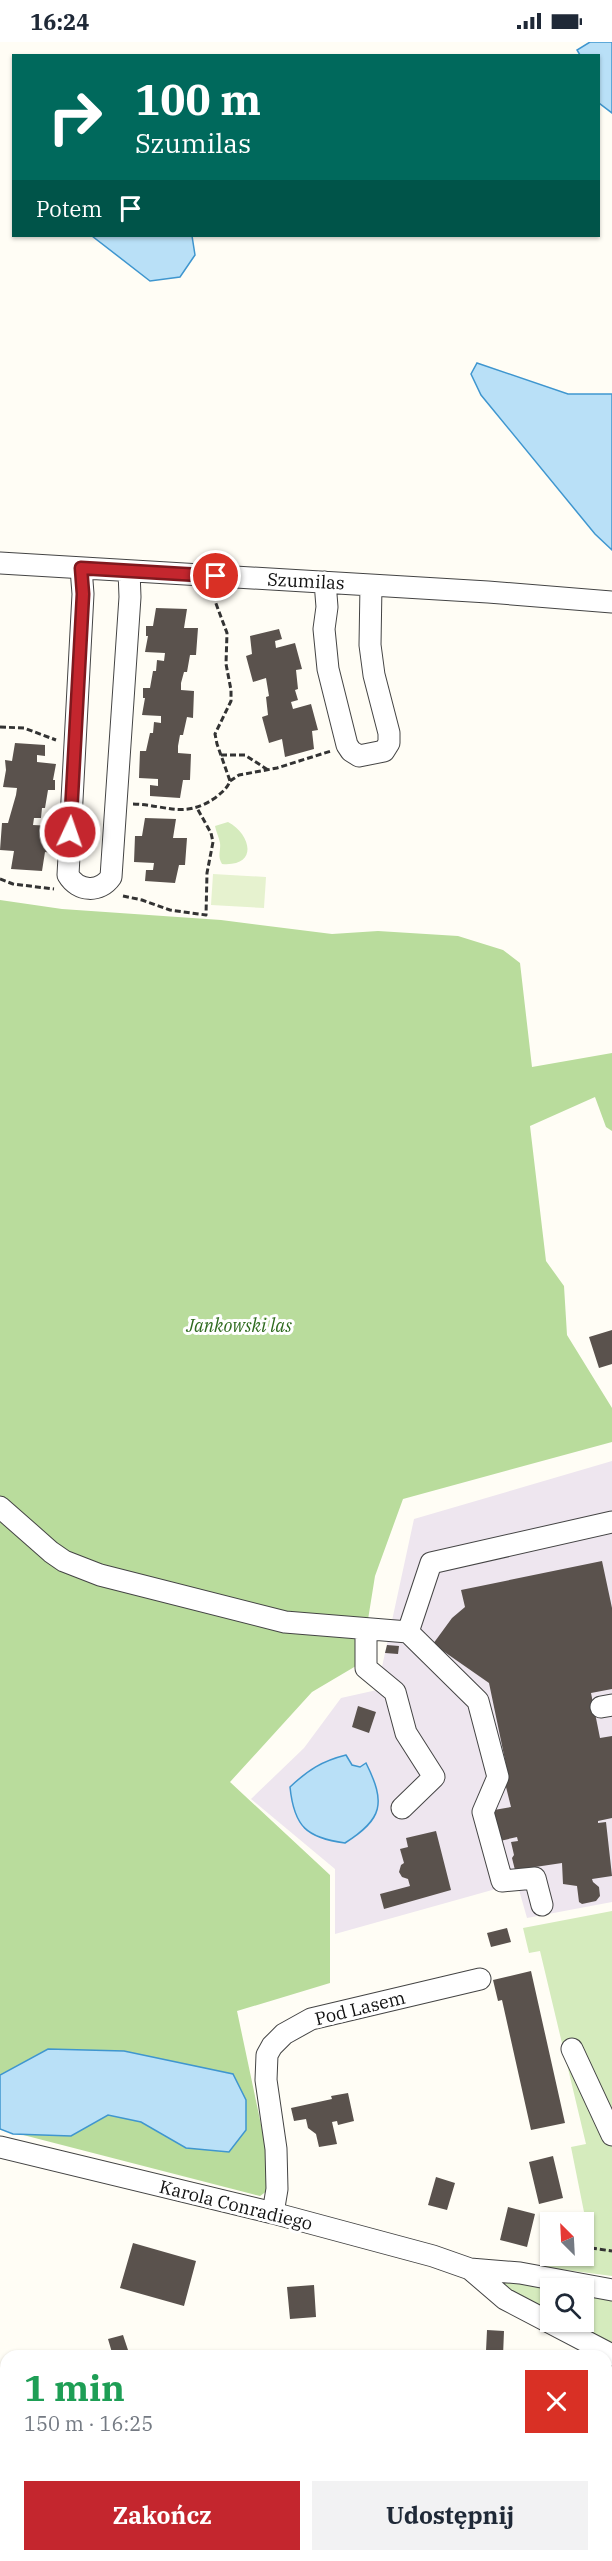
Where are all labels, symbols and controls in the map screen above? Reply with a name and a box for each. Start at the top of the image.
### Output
text: 16:24 [30,7,89,36]
text: 100 m [135,72,261,127]
icon: right [36,78,114,156]
text: Szumilas [135,125,251,160]
icon: arrive [114,192,147,225]
text: Potem [36,194,102,223]
pin [190,550,241,601]
icon: arrive [199,559,232,592]
street label: Szumilas [267,567,345,595]
position arrow [38,800,102,864]
park label: Jankowski las [185,1314,292,1337]
street label: Pod Lasem [312,1986,408,2030]
street label: Karola Conradiego [157,2175,315,2235]
north arrow [540,2212,594,2266]
map controls [540,2212,594,2332]
button: search [540,2278,594,2332]
text: 1 min [24,2364,125,2411]
button: close [525,2370,588,2433]
text: 150 m · 16:25 [24,2410,153,2437]
button: Zakończ [24,2481,300,2550]
button: Udostępnij [312,2481,588,2550]

